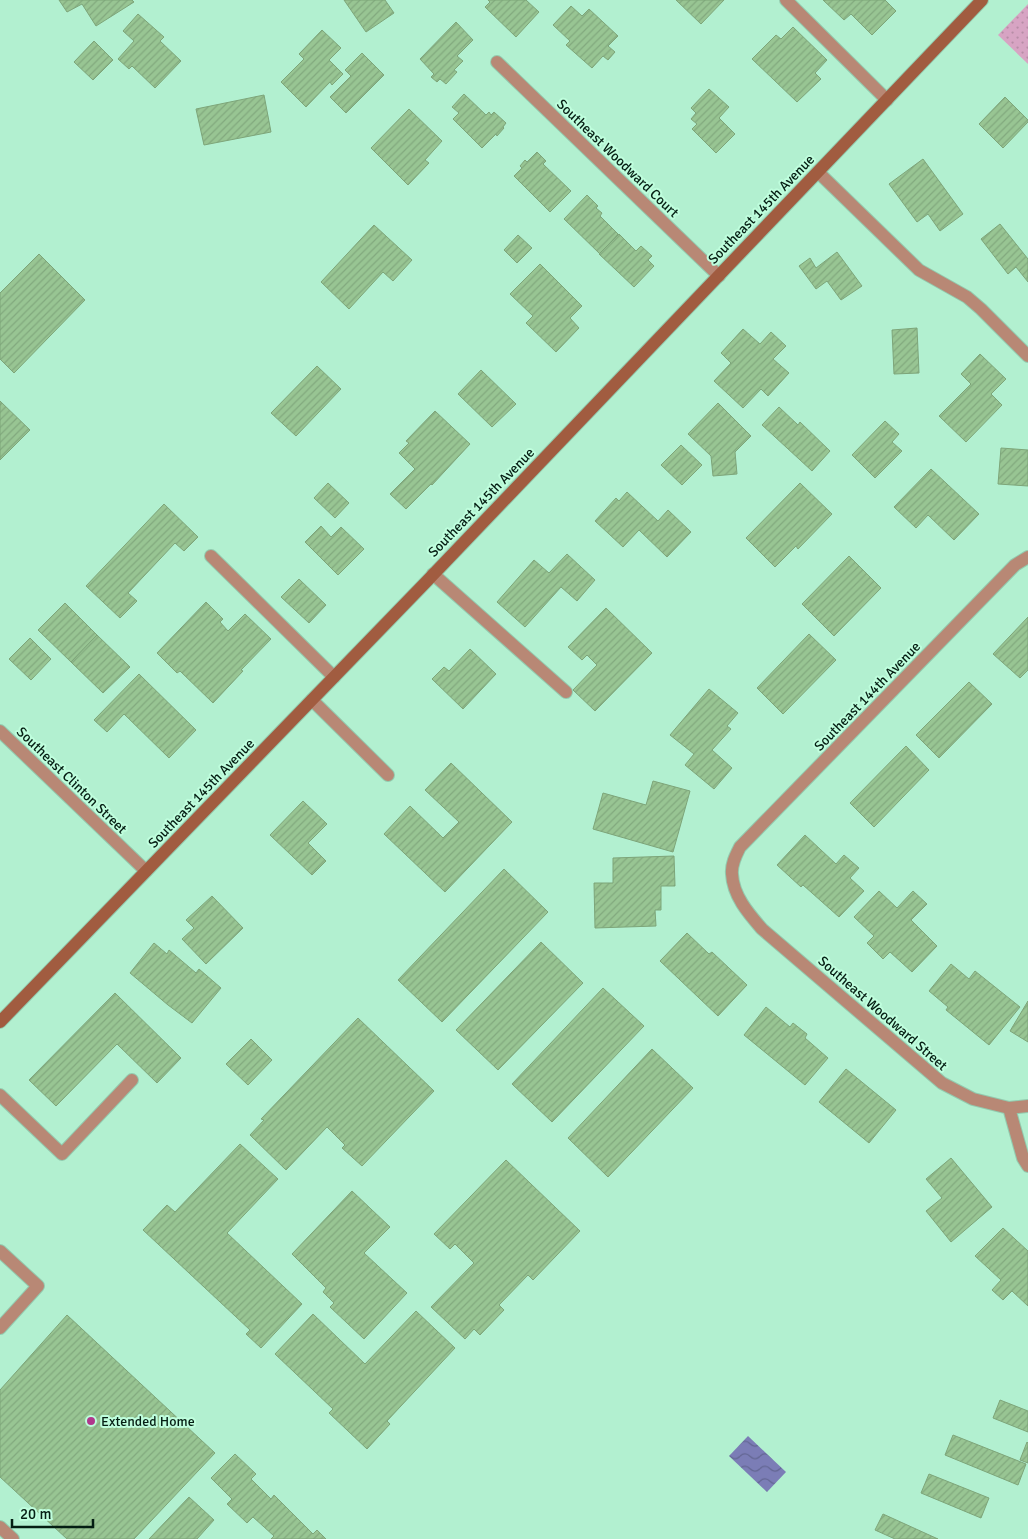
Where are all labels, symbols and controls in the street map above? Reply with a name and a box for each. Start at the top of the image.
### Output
street label: Southeast Woodward Court [553,96,682,221]
street label: Southeast 145th Avenue [705,151,818,268]
street label: Southeast 145th Avenue [425,444,538,561]
street label: Southeast 144th Avenue [811,638,924,755]
street label: Southeast Clinton Street [13,723,130,837]
street label: Southeast 145th Avenue [145,735,258,852]
street label: Southeast Woodward Street [815,953,951,1074]
place label: Extended Home [101,1413,195,1430]
marker: Extended Home [85,1415,97,1427]
scale bar [12,1496,94,1528]
text: 20 m [20,1505,51,1523]

